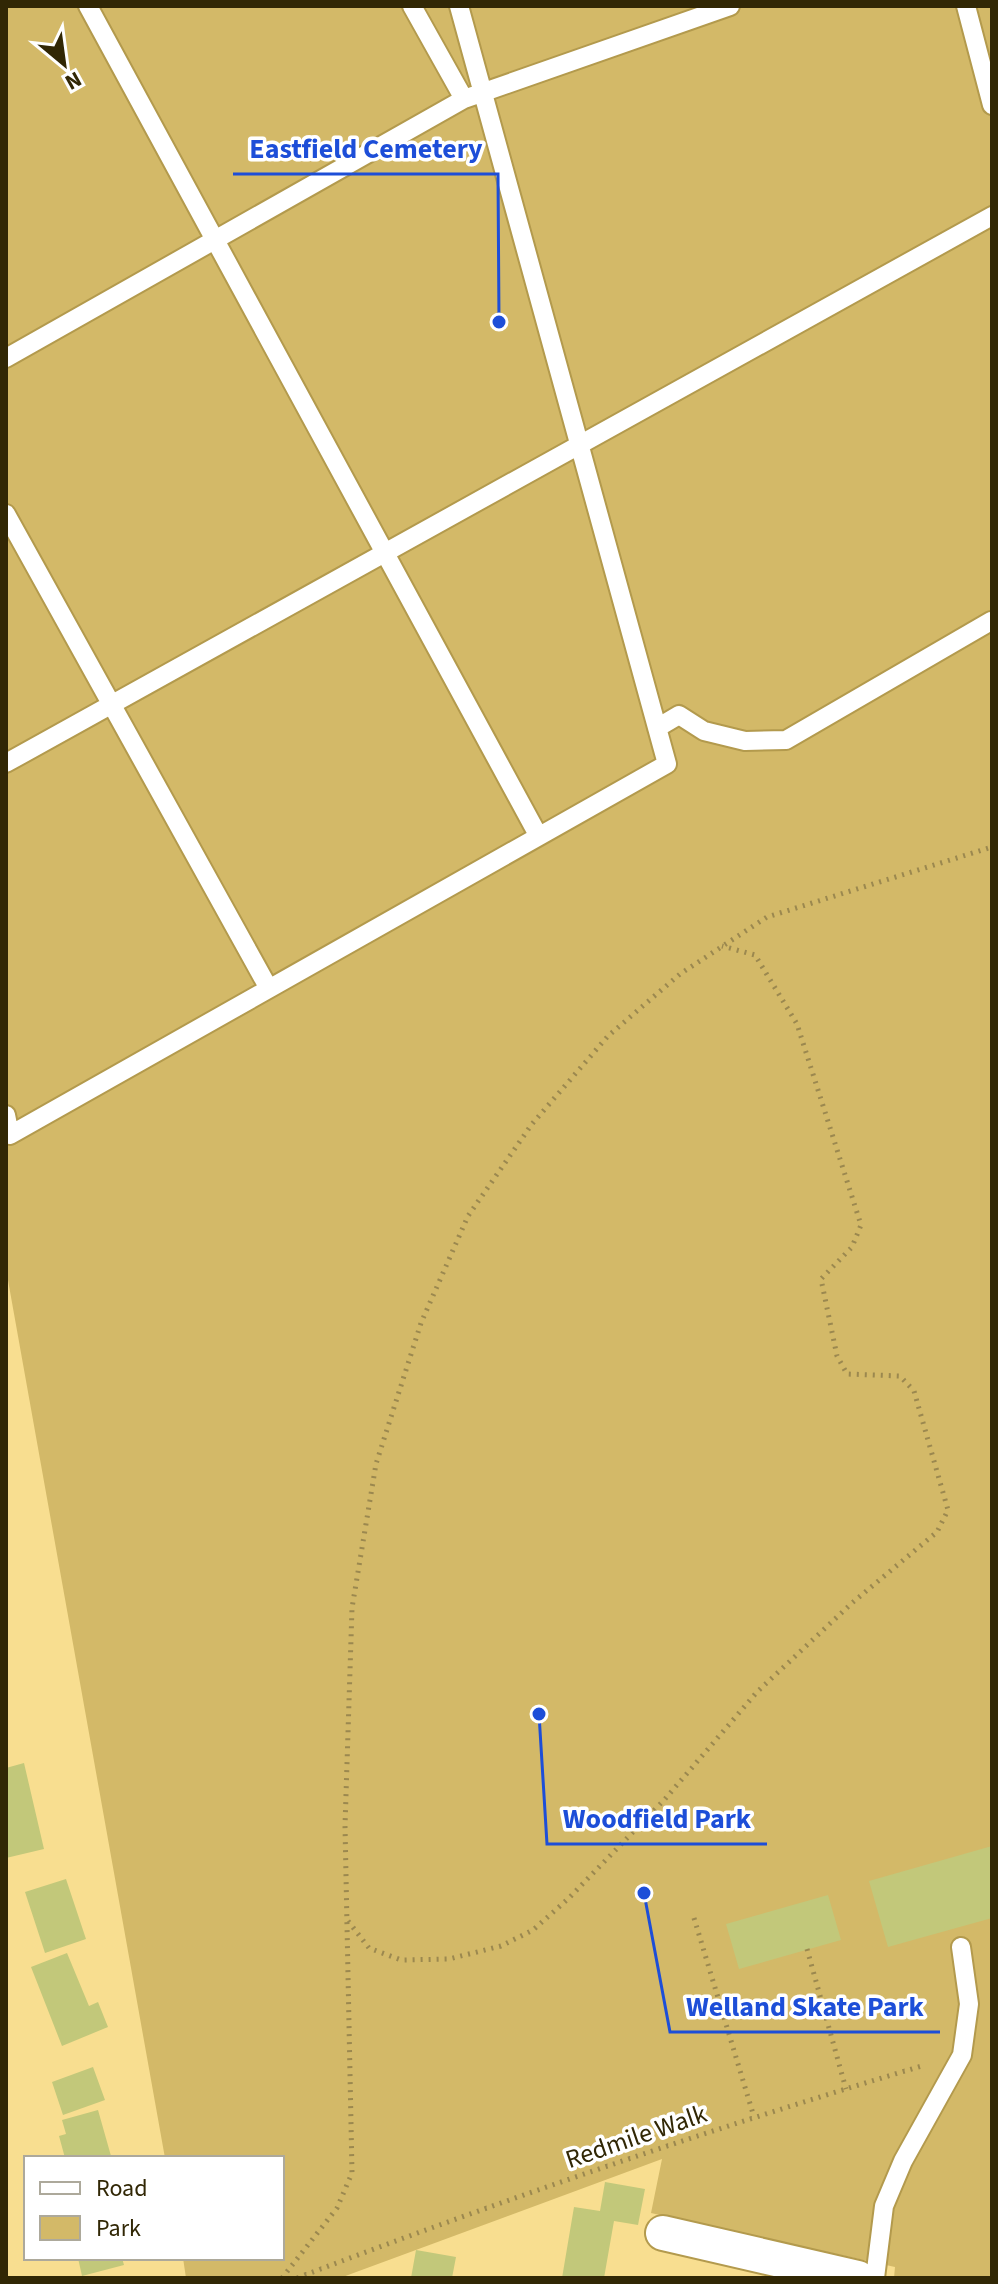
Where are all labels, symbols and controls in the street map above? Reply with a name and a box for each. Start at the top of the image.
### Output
north arrow [24,24,104,104]
text: N [59,63,87,98]
callout: Eastfield Cemetery [233,122,498,174]
text: Eastfield Cemetery [249,129,483,169]
callout: Woodfield Park [547,1792,767,1844]
text: Woodfield Park [563,1799,752,1839]
callout: Welland Skate Park [670,1980,940,2032]
text: Welland Skate Park [686,1987,925,2027]
street label: Redmile Walk [561,2095,712,2178]
legend [24,2156,284,2260]
text: Road [96,2171,148,2206]
text: Park [96,2211,141,2246]

